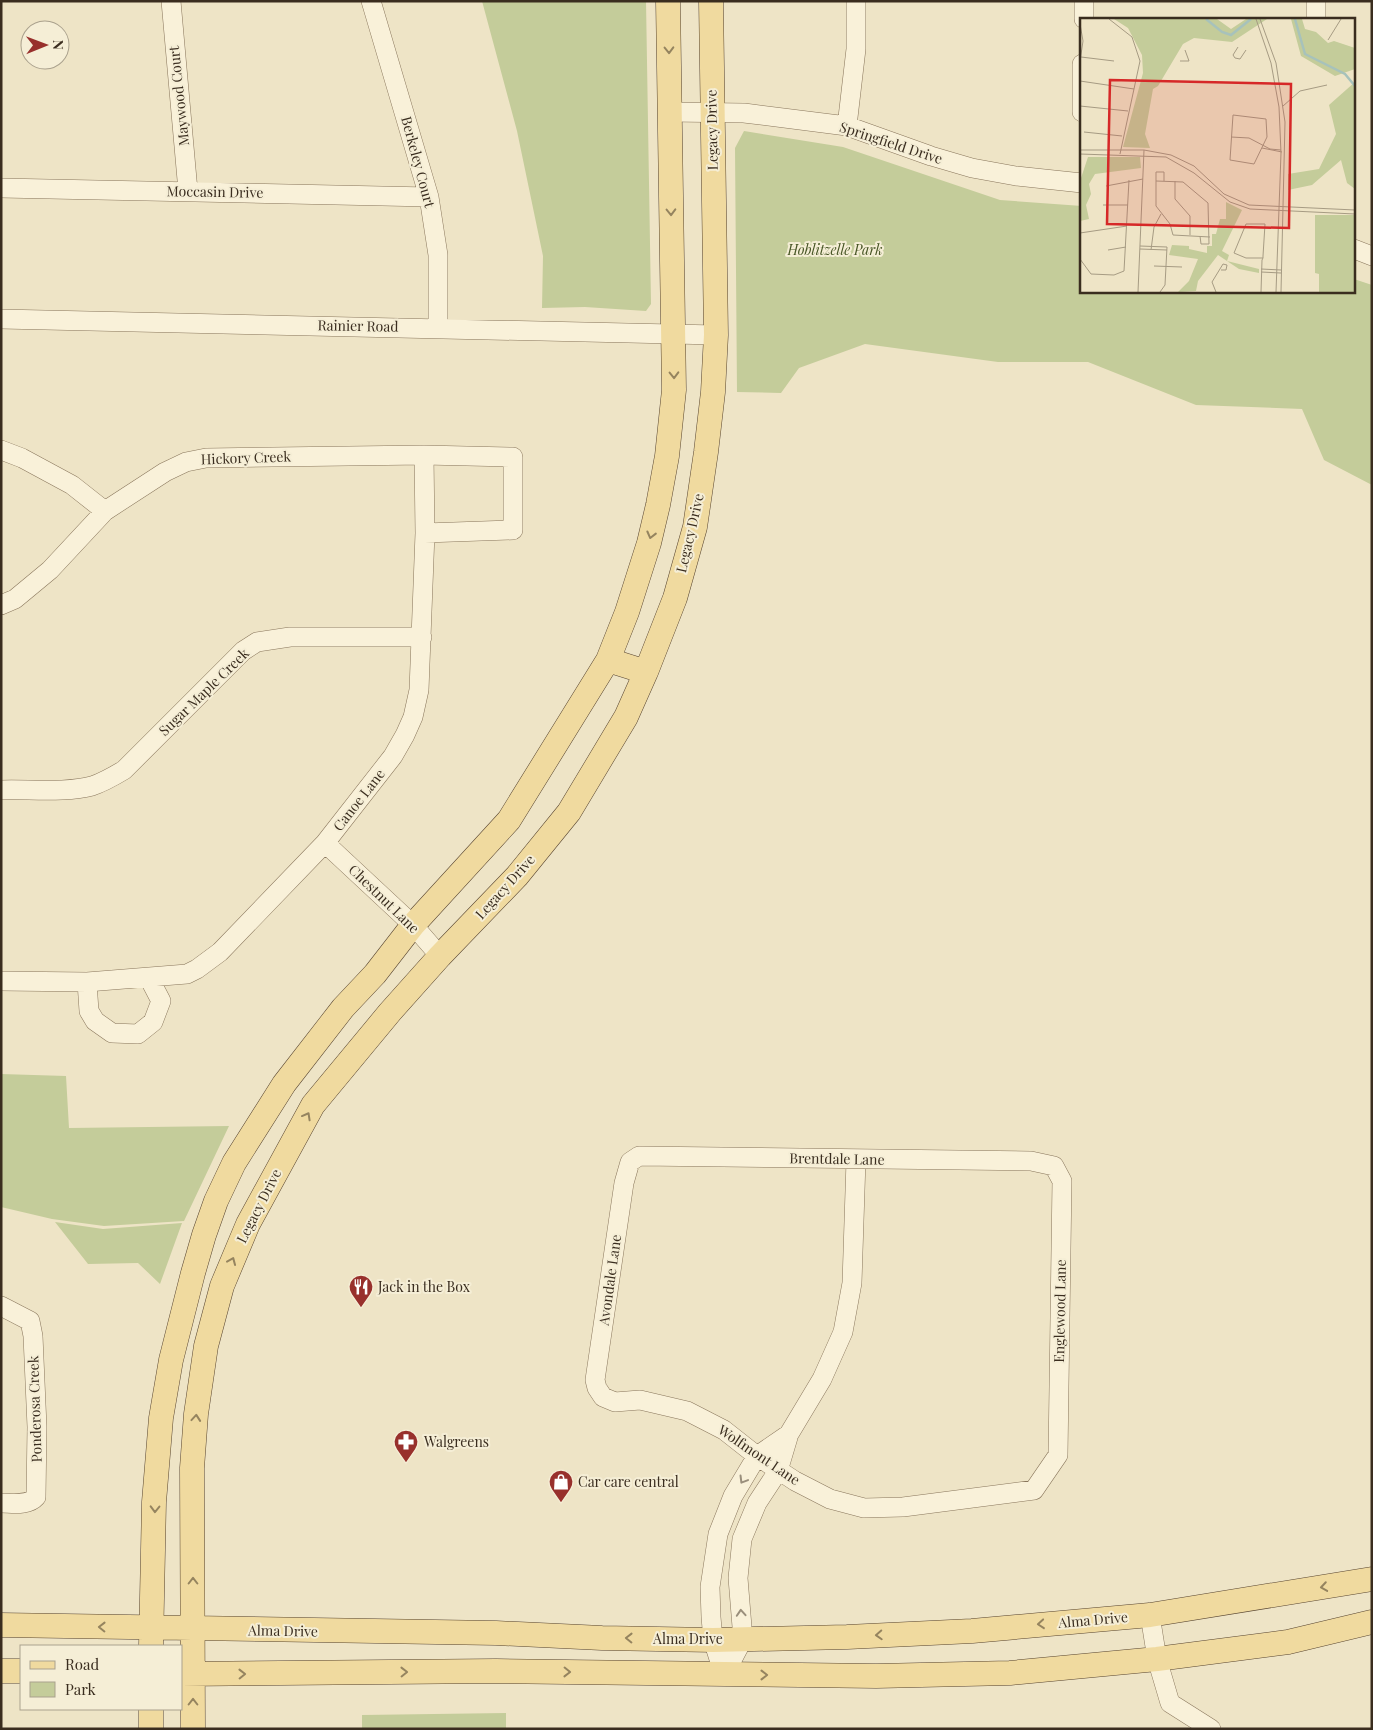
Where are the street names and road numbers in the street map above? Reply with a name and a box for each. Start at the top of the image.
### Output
street label: Maywood Court [164,44,193,147]
street label: Legacy Drive [701,89,722,171]
street label: Berkeley Court [397,114,440,211]
street label: Springfield Drive [837,117,945,168]
street label: Moccasin Drive [167,181,263,202]
street label: Rainier Road [317,315,399,336]
street label: Hickory Creek [201,446,292,469]
street label: Legacy Drive [671,491,708,574]
street label: Sugar Maple Creek [154,643,253,740]
street label: Canoe Lane [328,765,389,835]
street label: Legacy Drive [471,850,539,923]
street label: Chestnut Lane [345,860,424,937]
street label: Brentdale Lane [789,1148,885,1169]
street label: Legacy Drive [232,1165,285,1246]
street label: Avondale Lane [594,1233,625,1328]
street label: Englewood Lane [1049,1259,1070,1363]
street label: Ponderosa Creek [23,1355,46,1463]
street label: Wolfmont Lane [714,1420,804,1489]
street label: Alma Drive [1056,1607,1129,1632]
street label: Alma Drive [247,1620,318,1641]
street label: Alma Drive [652,1629,723,1648]

